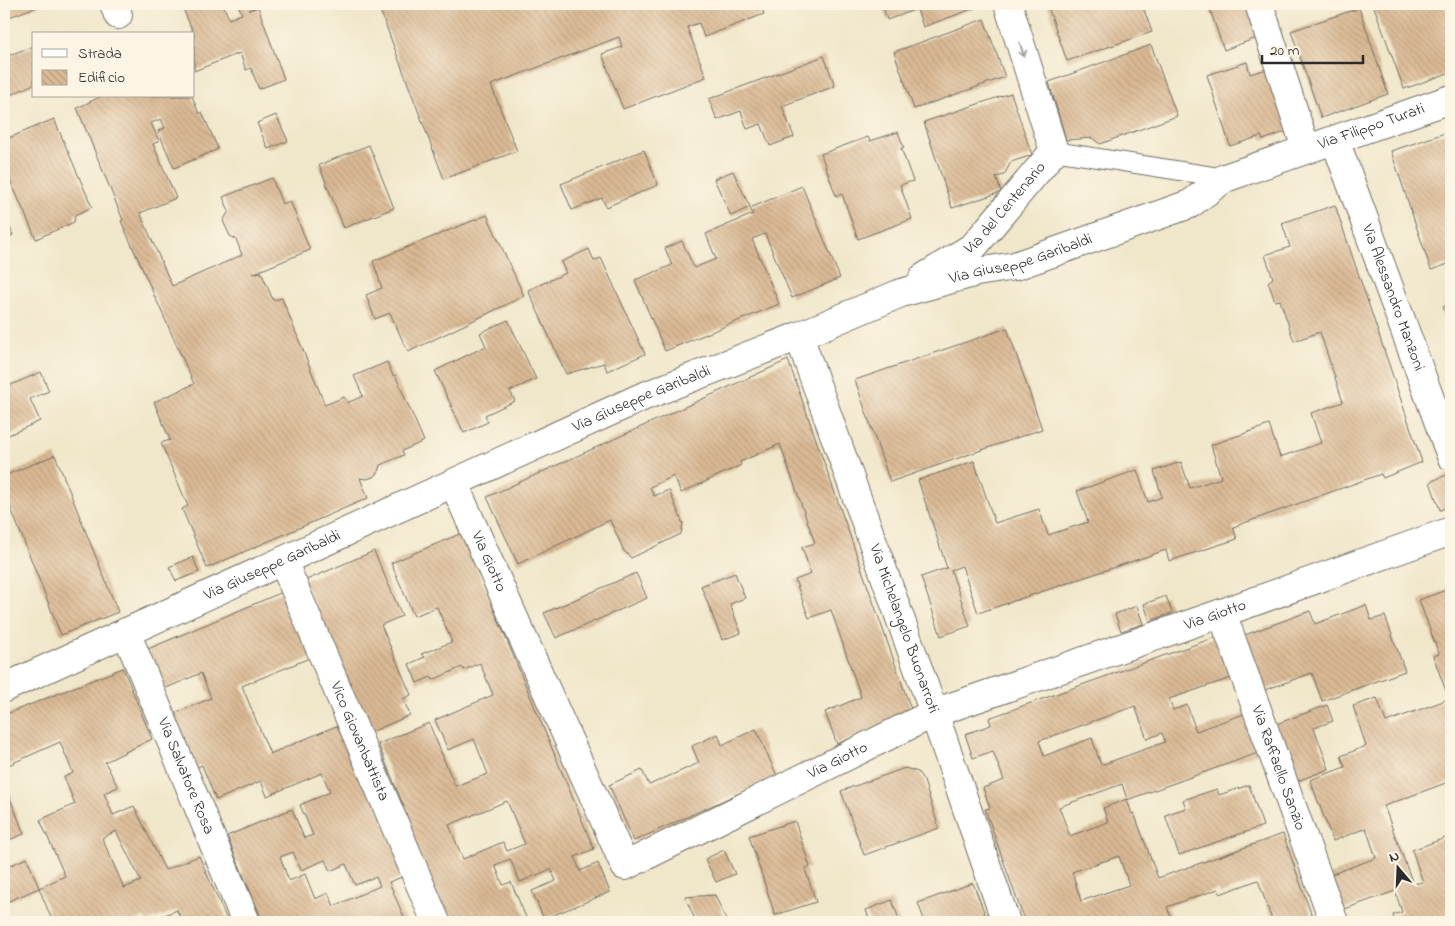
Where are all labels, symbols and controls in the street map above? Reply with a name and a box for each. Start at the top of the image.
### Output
legend [32,32,195,98]
scale bar [1262,32,1364,64]
text: 20 m [1270,40,1300,62]
one-way arrow [1018,42,1028,58]
text: Strada [78,43,122,65]
text: Edificio [78,67,125,89]
street label: Via Filippo Turati [1314,97,1428,157]
street label: Via del Centenario [959,157,1052,262]
street label: Via Alessandro Manzoni [1355,220,1431,375]
street label: Via Giuseppe Garibaldi [946,227,1096,291]
street label: Via Giuseppe Garibaldi [568,359,714,440]
street label: Via Giuseppe Garibaldi [199,524,345,608]
street label: Via Giotto [464,526,513,596]
street label: Via Michelangelo Buonarroti [862,540,945,717]
street label: Via Giotto [1180,593,1250,638]
street label: Vico Giovanbattista [323,677,395,805]
street label: Via Raffaello Sanzio [1244,701,1312,834]
street label: Via Salvatore Rosa [150,713,220,838]
street label: Via Giotto [803,736,872,786]
north arrow [1372,844,1422,894]
text: N [1386,846,1402,869]

